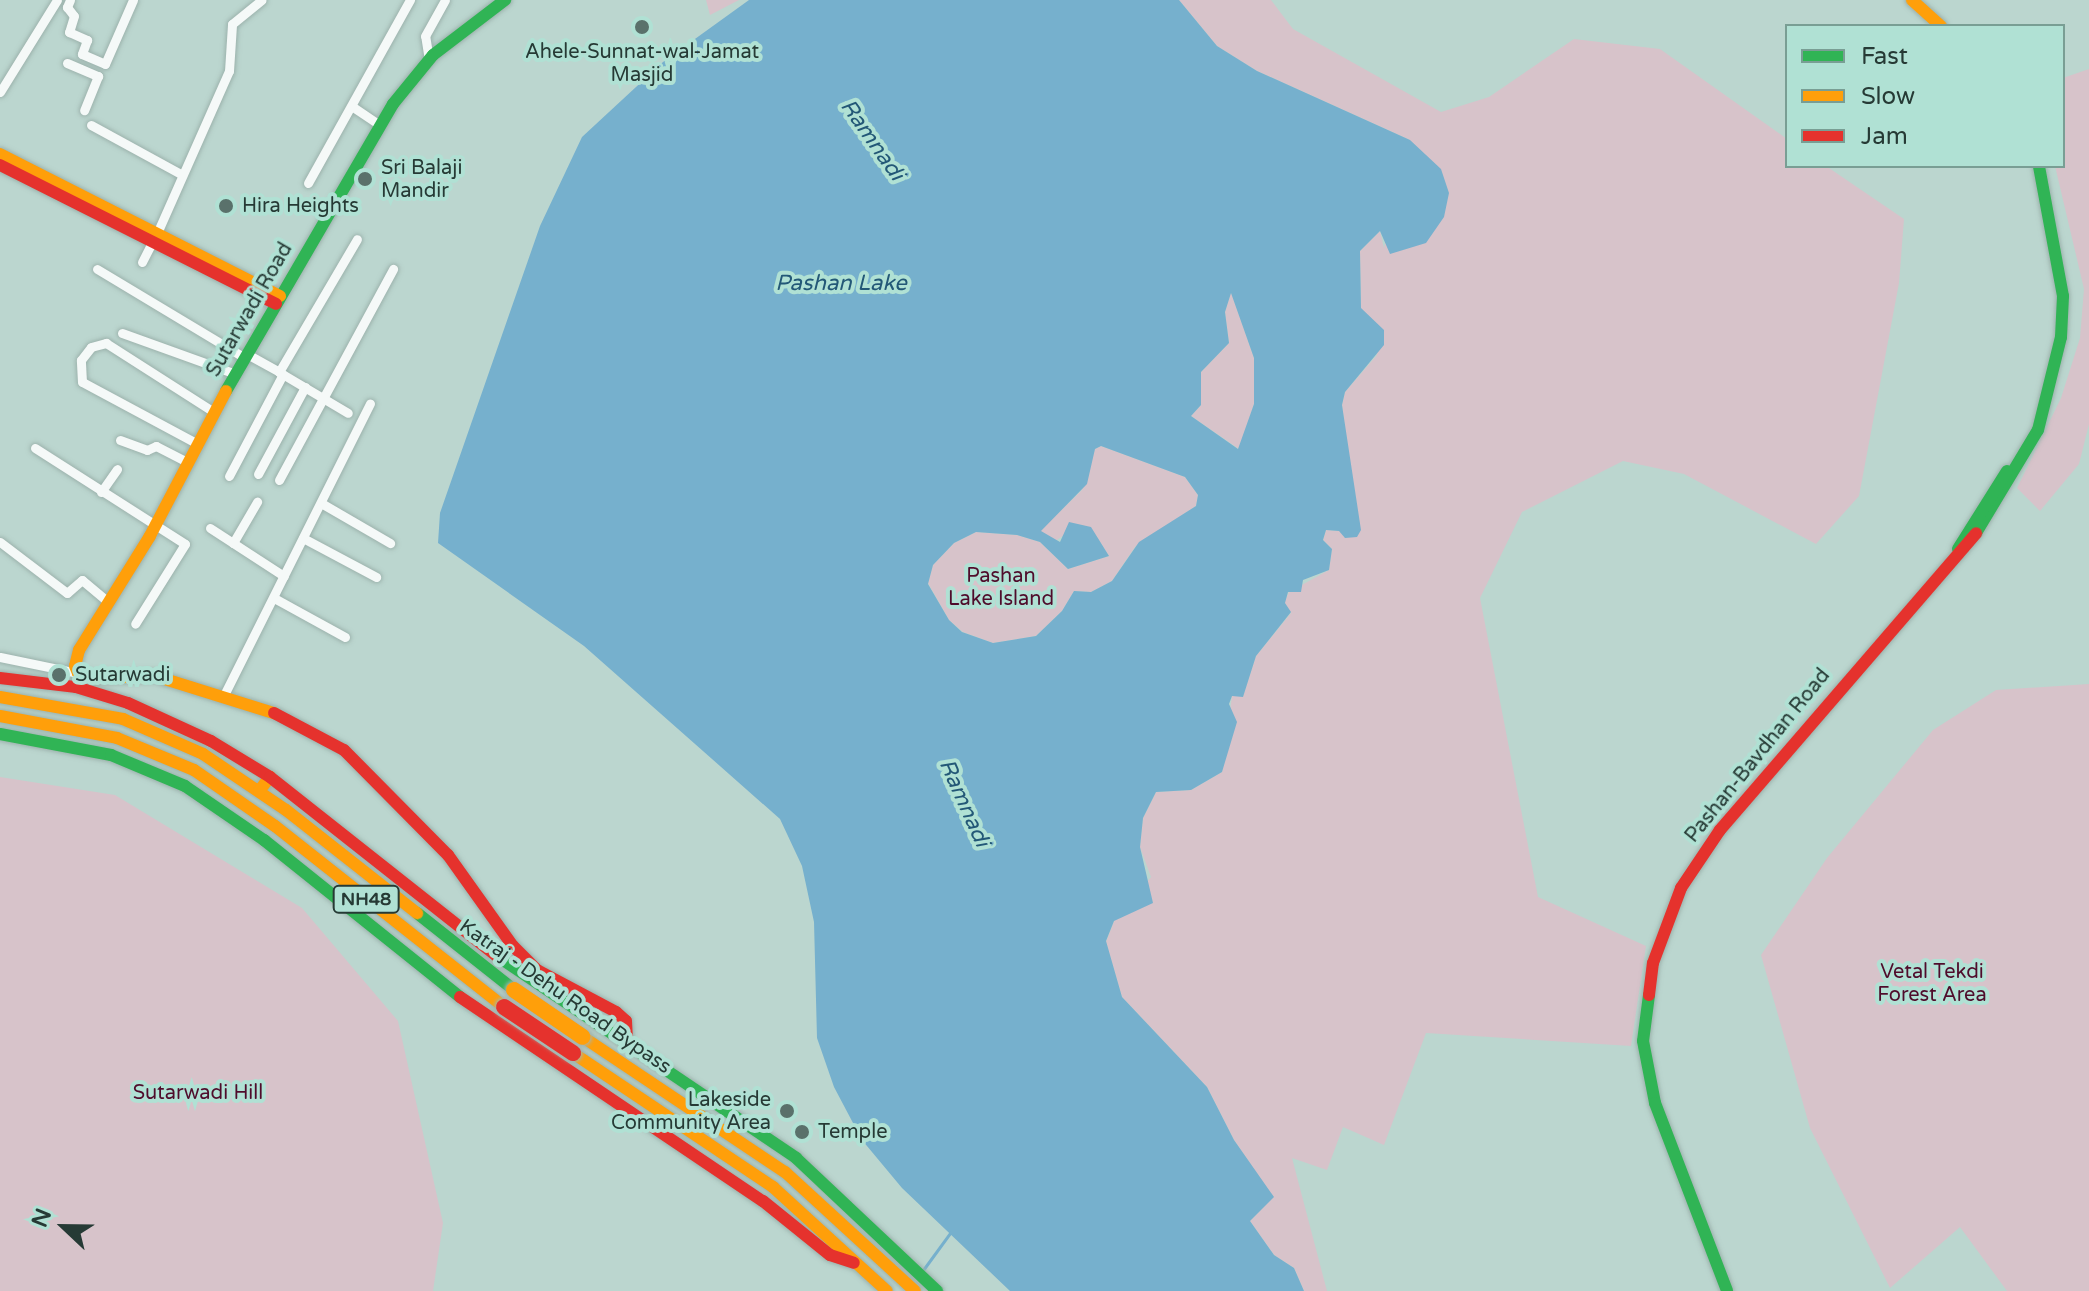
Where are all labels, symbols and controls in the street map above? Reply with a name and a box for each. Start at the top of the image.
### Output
marker: Ahele-Sunnat-wal-Jamat Masjid [633,18,651,36]
legend [1785,24,2065,168]
place label: Ahele-Sunnat-wal-Jamat Masjid [525,40,759,87]
text: Fast [1861,42,1908,71]
text: Slow [1861,82,1915,111]
water label: Ramnadi [834,94,910,186]
text: Jam [1861,122,1908,151]
place label: Sri Balaji Mandir [381,156,462,203]
marker: Sri Balaji Mandir [356,170,374,188]
place label: Hira Heights [242,194,359,218]
marker: Hira Heights [217,197,235,215]
street label: Sutarwadi Road [202,239,298,381]
water label: Pashan Lake [775,271,907,297]
park label: Pashan Lake Island [948,565,1054,612]
place label: Sutarwadi [75,663,170,687]
street label: Pashan-Bavdhan Road [1681,664,1835,848]
marker: Sutarwadi [50,666,68,684]
water label: Ramnadi [933,755,995,851]
road number: NH48 [332,885,400,913]
street label: Katraj - Dehu Road Bypass [455,915,675,1079]
park label: Vetal Tekdi Forest Area [1877,961,1987,1008]
park label: Sutarwadi Hill [133,1081,263,1105]
place label: Lakeside Community Area [611,1088,771,1135]
marker: Lakeside Community Area [778,1102,796,1120]
place label: Temple [818,1120,887,1144]
marker: Temple [793,1123,811,1141]
north arrow [24,1187,104,1267]
text: N [26,1205,57,1231]

